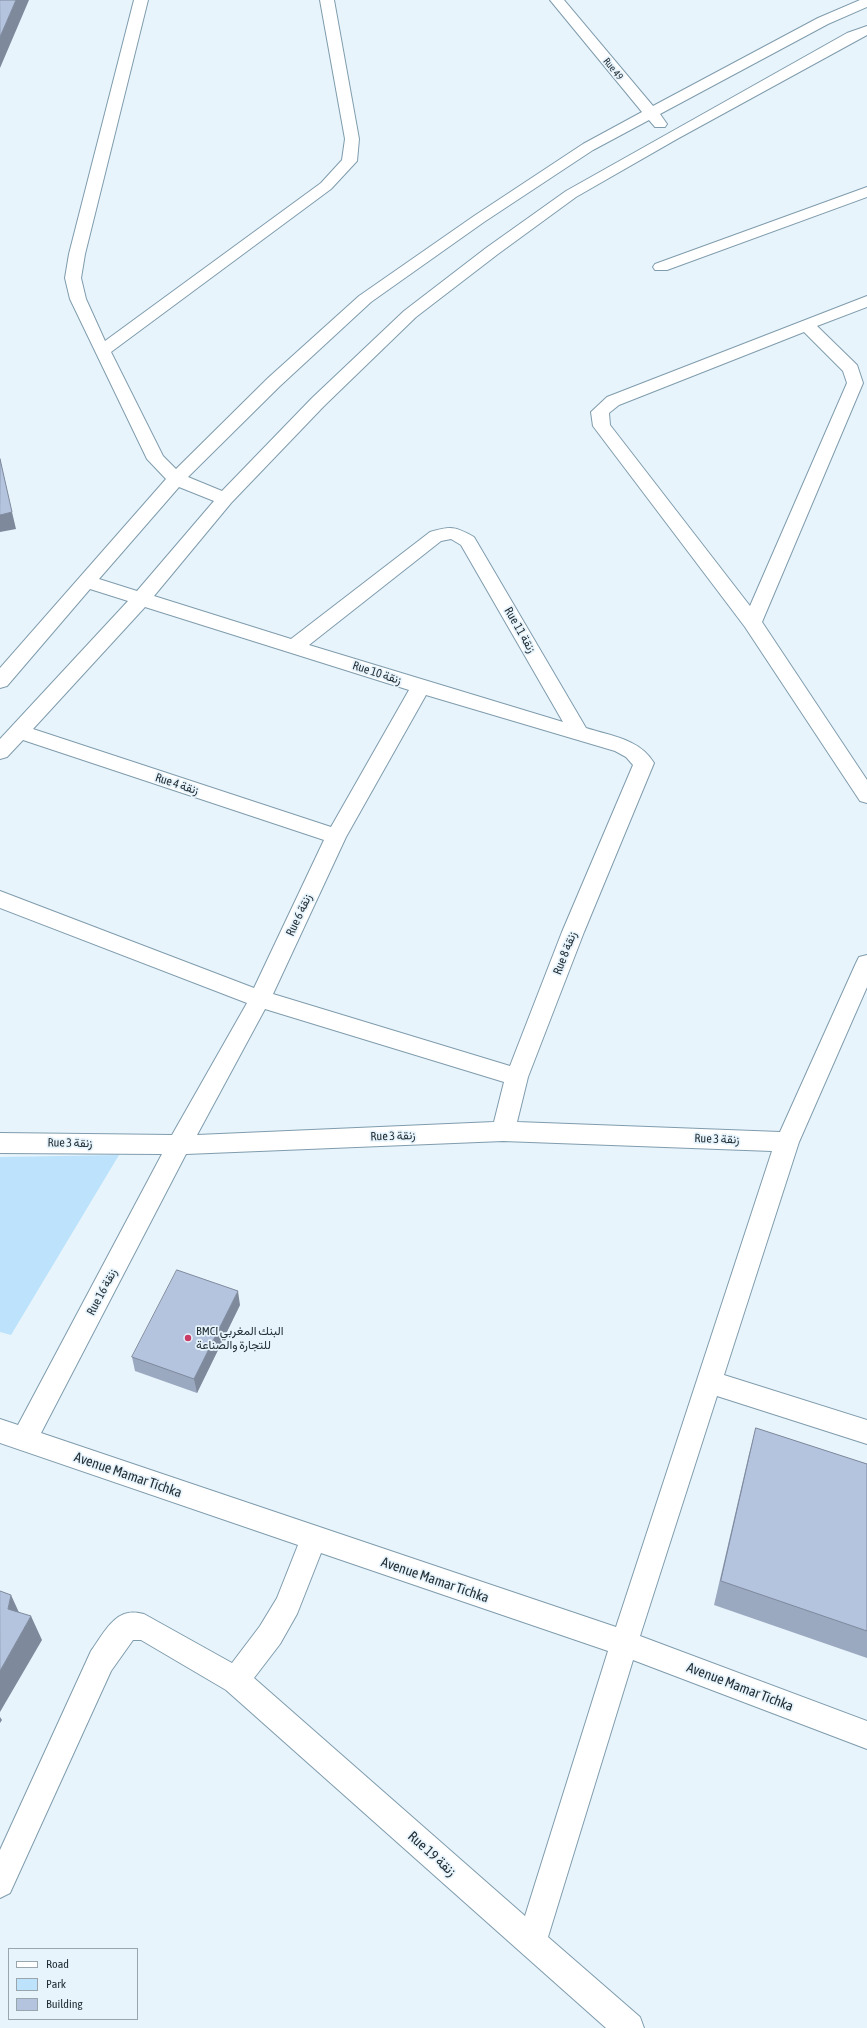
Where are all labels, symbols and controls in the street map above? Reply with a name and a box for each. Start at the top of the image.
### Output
street label: Rue 49 [600,55,626,83]
street label: Rue 11 زنقة [501,604,539,656]
street label: Rue 10 زنقة [351,658,403,688]
street label: Rue 4 زنقة [153,770,201,798]
street label: Rue 6 زنقة [283,892,315,938]
street label: Rue 8 زنقة [550,929,580,977]
street label: Rue 3 زنقة [370,1128,416,1144]
street label: Rue 3 زنقة [694,1131,740,1147]
street label: Rue 3 زنقة [47,1135,93,1151]
street label: Rue 16 زنقة [84,1266,120,1318]
place label: BMCI البنك المغربي للتجارة والصناعة [196,1324,284,1352]
marker: BMCI البنك المغربي للتجارة والصناعة [183,1333,193,1343]
street label: Avenue Mamar Tichka [72,1449,184,1501]
street label: Avenue Mamar Tichka [379,1554,491,1606]
street label: Avenue Mamar Tichka [684,1659,796,1715]
street label: Rue 19 زنقة [404,1828,460,1880]
legend [8,1948,138,2020]
text: Road [46,1957,69,1971]
text: Park [46,1977,66,1991]
text: Building [46,1997,83,2011]

